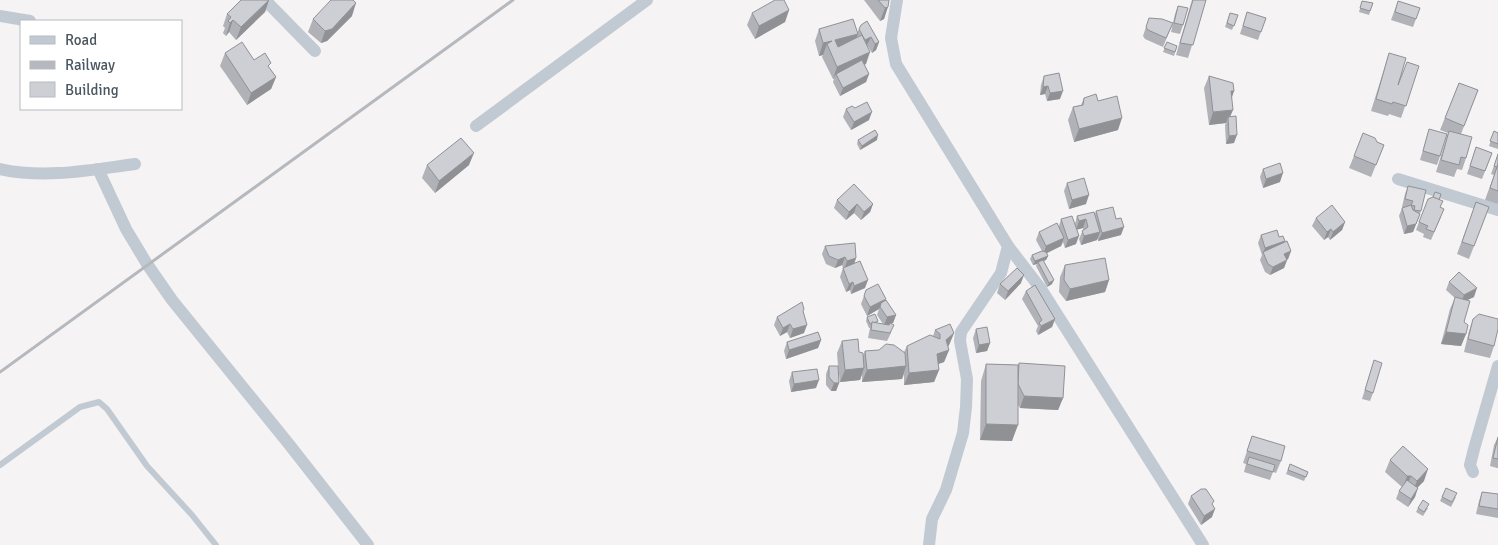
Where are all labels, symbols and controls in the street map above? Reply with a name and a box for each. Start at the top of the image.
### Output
legend [20,20,182,110]
text: Road [65,31,97,49]
text: Railway [65,56,115,74]
text: Building [65,81,119,99]

